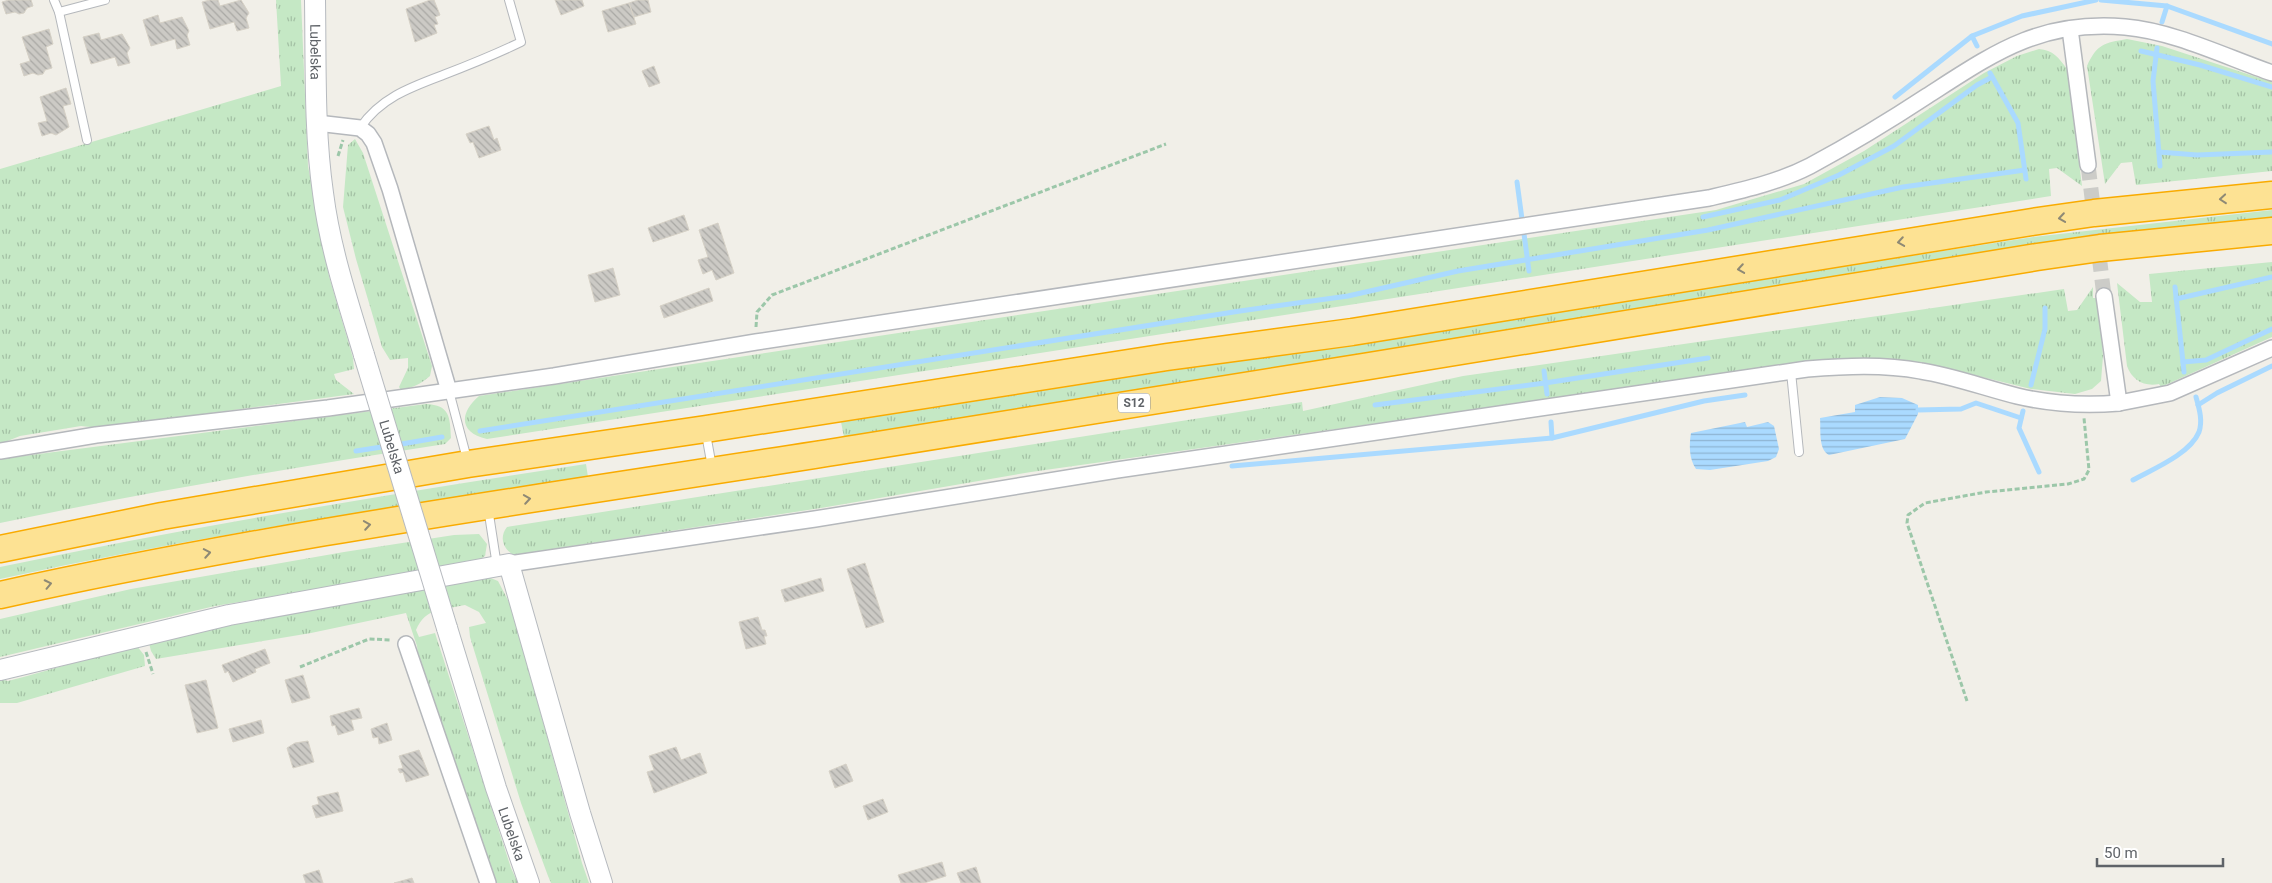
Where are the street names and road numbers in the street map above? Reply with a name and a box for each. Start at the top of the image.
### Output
street label: Lubelska [307,24,324,80]
road number: S12 [1118,393,1150,412]
street label: Lubelska [376,418,408,476]
street label: Lubelska [495,805,529,863]

